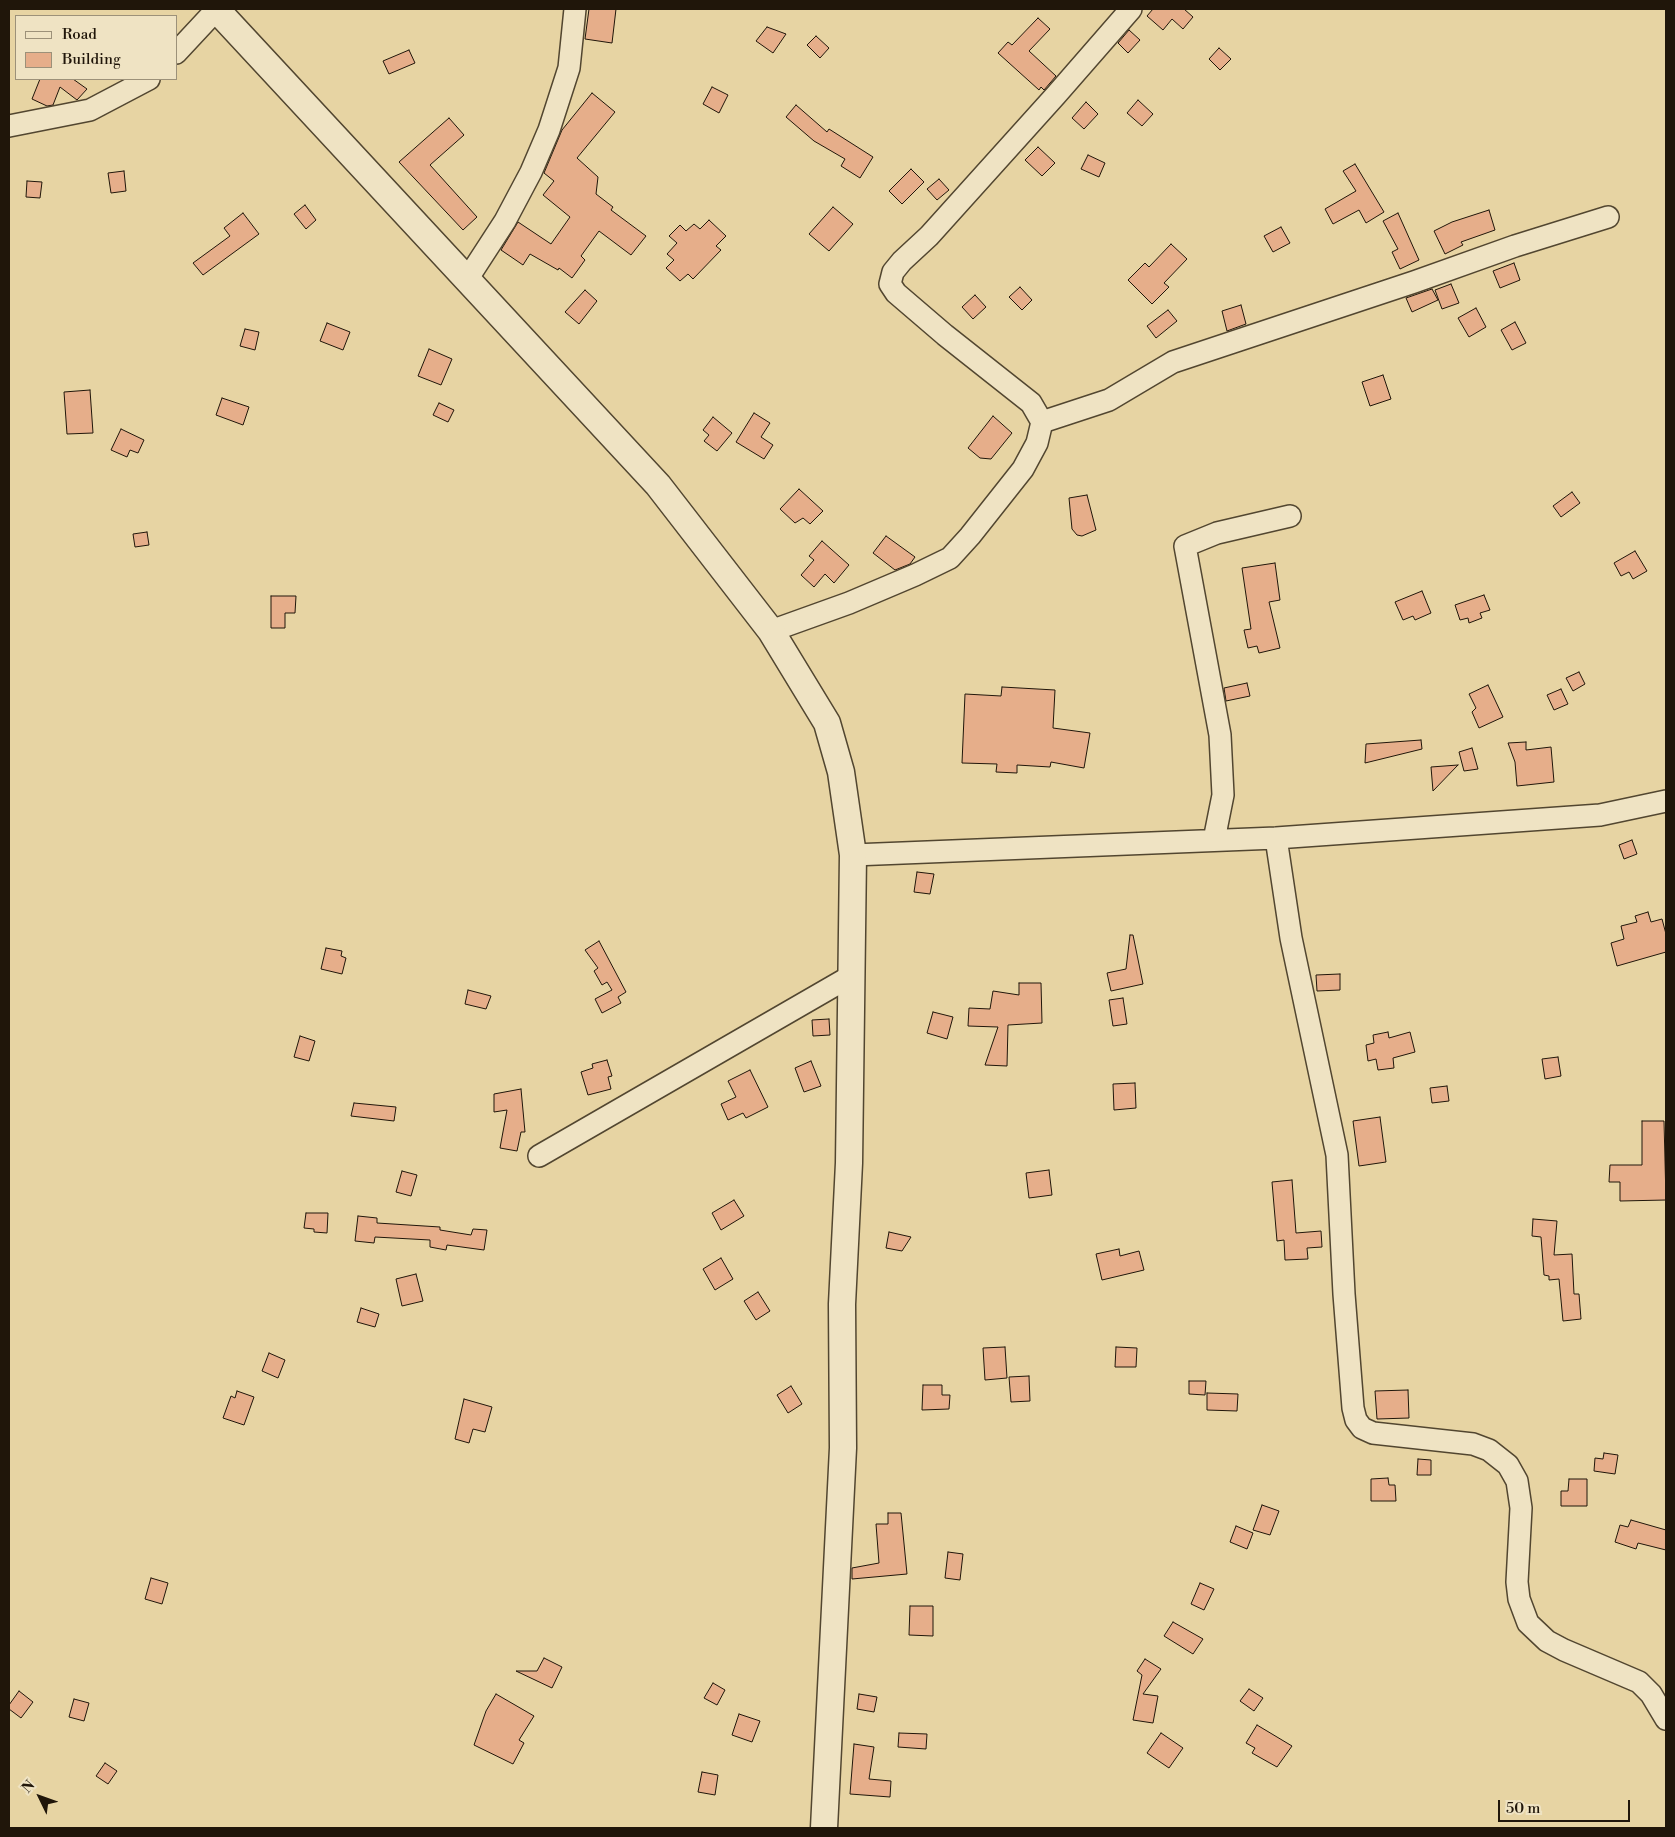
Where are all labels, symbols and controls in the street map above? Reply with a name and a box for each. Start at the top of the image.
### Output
legend [15,15,178,80]
text: Road [62,25,97,44]
text: Building [62,50,121,69]
north arrow [15,1772,65,1822]
text: N [18,1777,39,1797]
scale bar [1500,1790,1632,1822]
text: 50 m [1506,1799,1540,1818]

